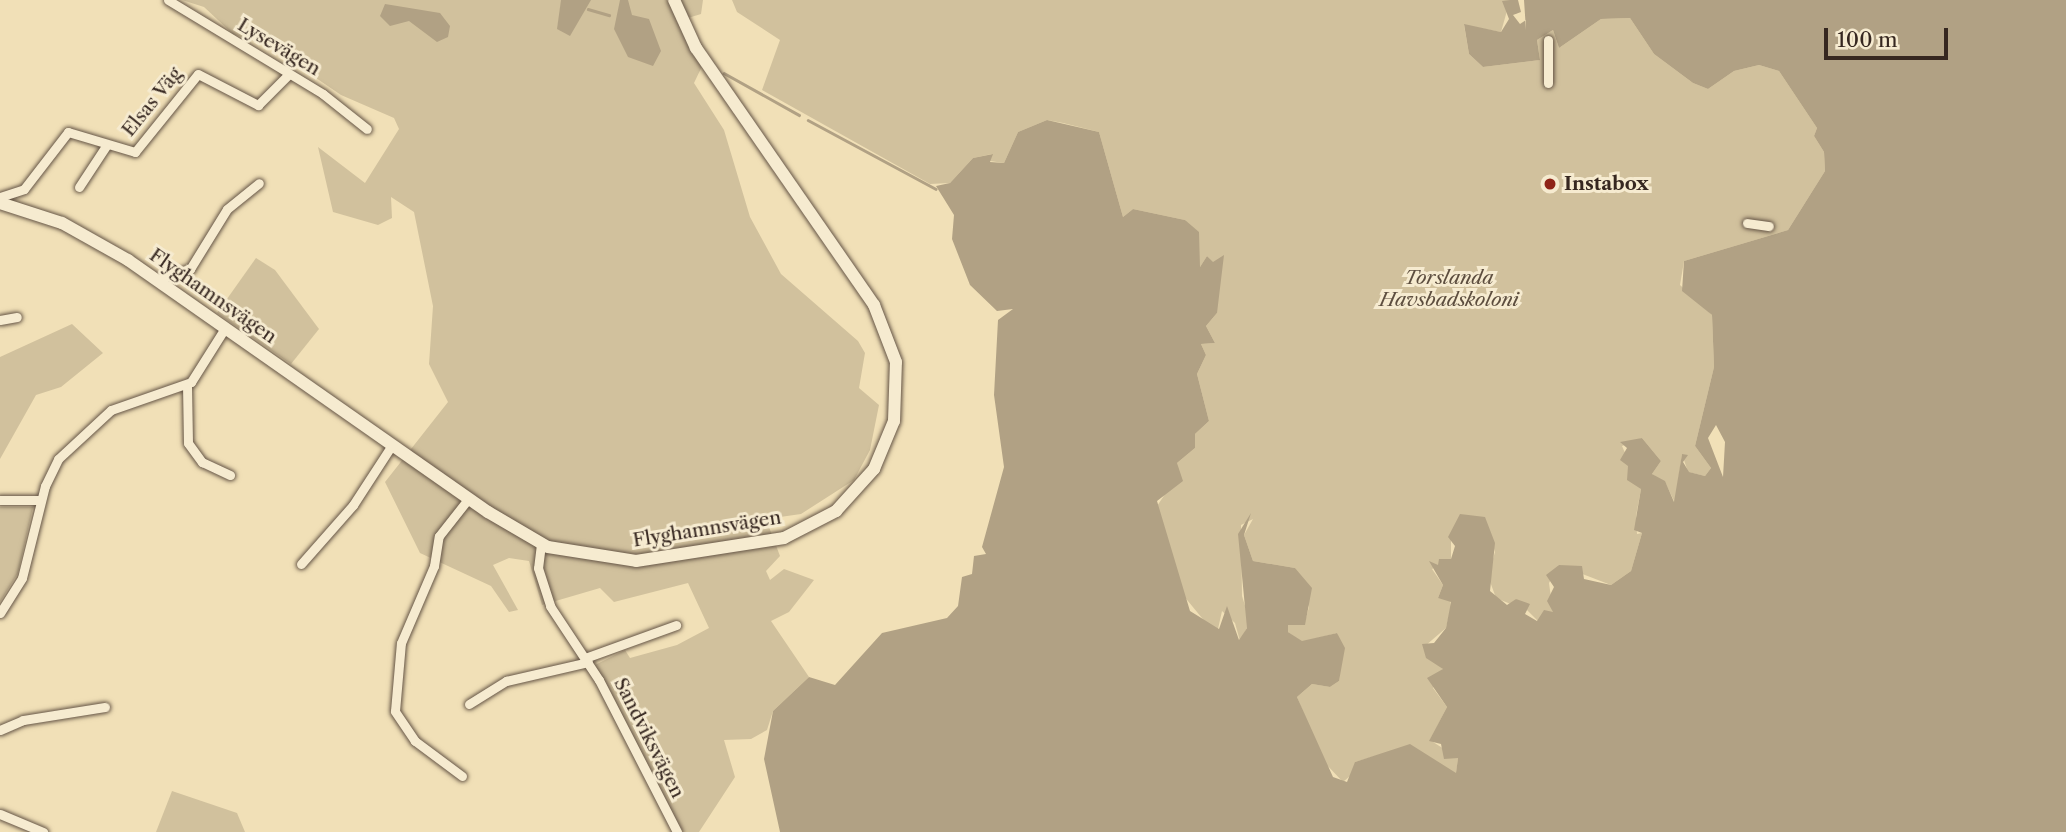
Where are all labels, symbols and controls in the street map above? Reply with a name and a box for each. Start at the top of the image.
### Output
street label: Lysevägen [233,13,325,81]
scale bar [1828,14,1952,58]
text: 100 m [1837,27,1898,52]
street label: Elsas Väg [117,63,187,141]
place label: Instabox [1564,173,1649,195]
marker: Instabox [1542,176,1558,192]
street label: Flyghamnsvägen [145,244,281,348]
park label: Torslanda Havsbadskoloni [1379,267,1519,311]
street label: Flyghamnsvägen [631,506,783,552]
street label: Sandviksvägen [609,674,689,802]

